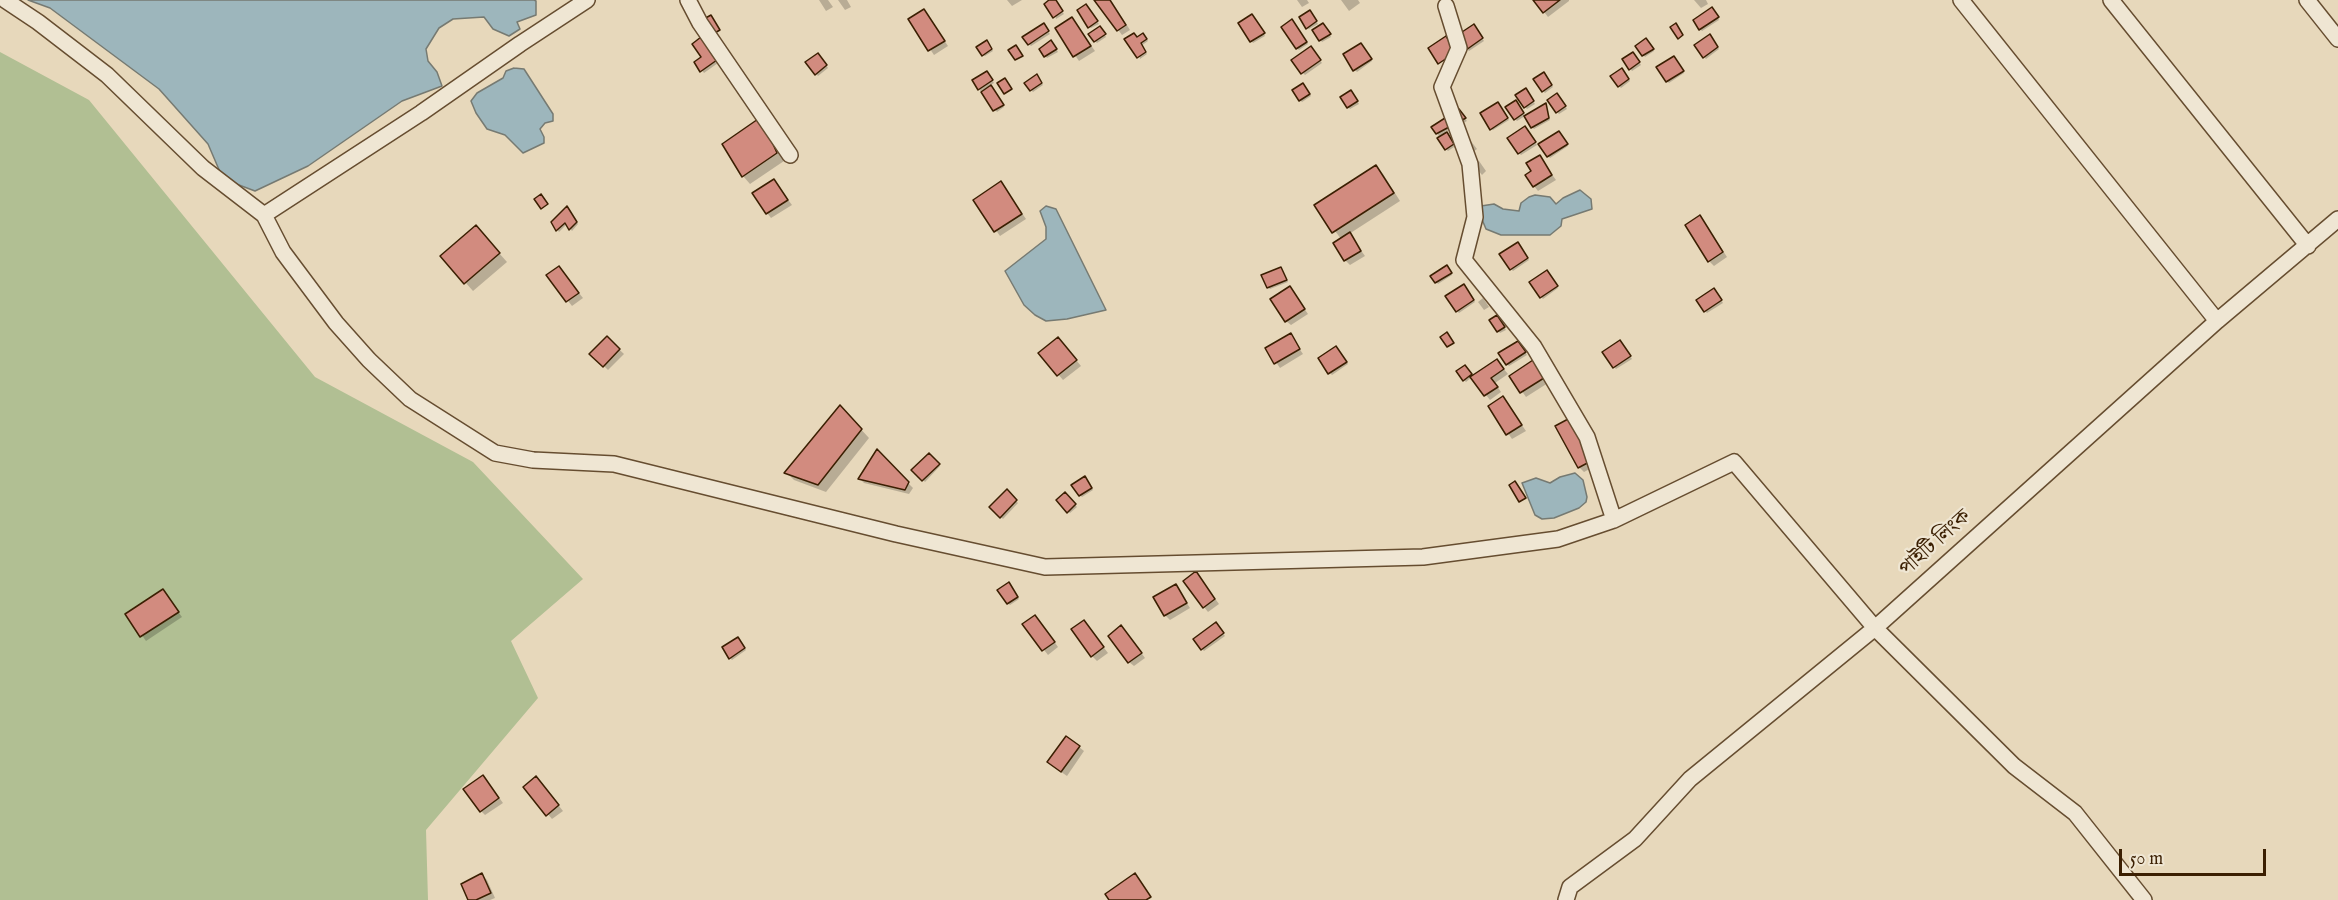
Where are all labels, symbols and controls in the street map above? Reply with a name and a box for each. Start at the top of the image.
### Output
street label: পাইটি লিংক [1895,505,1977,583]
scale bar [2122,837,2269,875]
text: 50 m [2130,848,2163,871]

